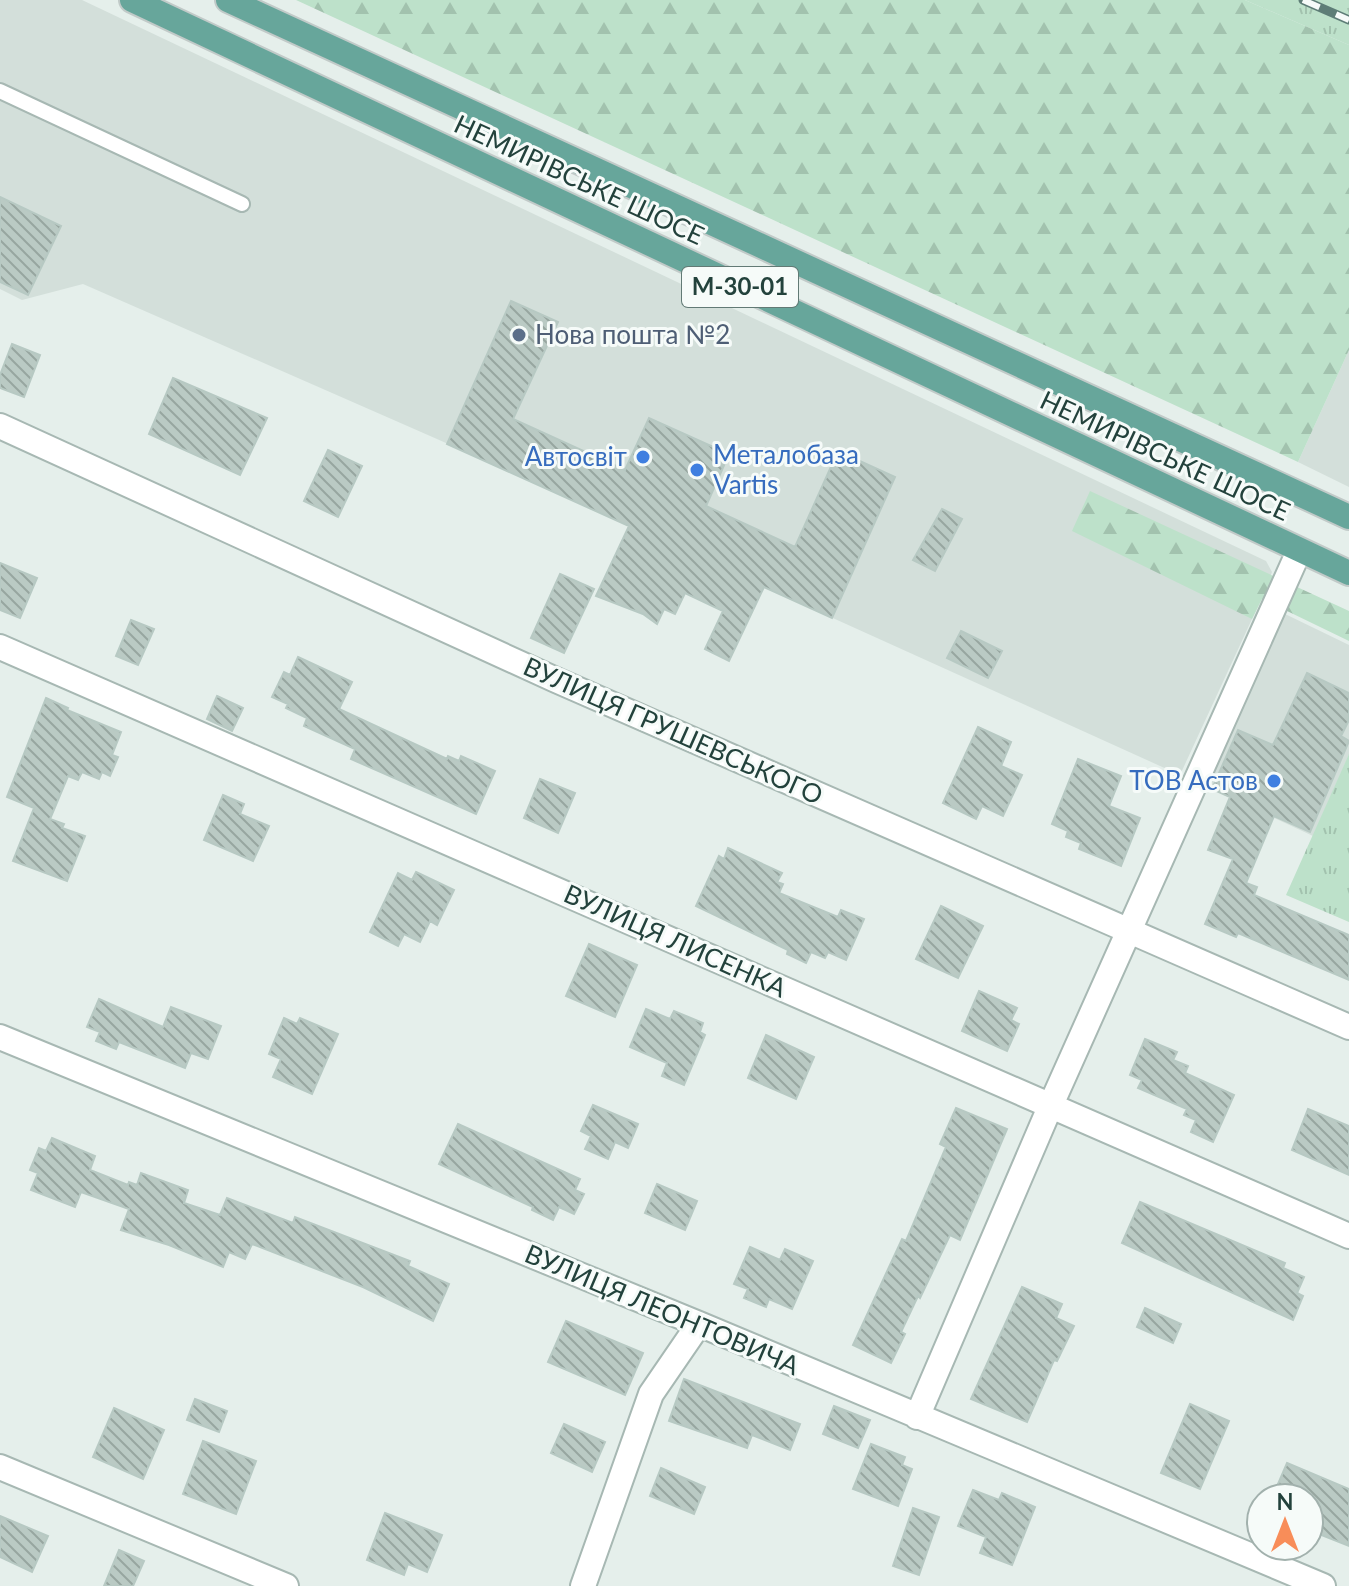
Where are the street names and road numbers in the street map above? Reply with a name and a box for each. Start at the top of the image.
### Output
street label: НЕМИРІВСЬКЕ ШОСЕ [449,107,709,251]
road number: М-30-01 [682,267,798,307]
street label: НЕМИРІВСЬКЕ ШОСЕ [1035,383,1295,527]
street label: ВУЛИЦЯ ГРУШЕВСЬКОГО [519,650,828,811]
street label: ВУЛИЦЯ ЛИСЕНКА [559,877,792,1004]
street label: ВУЛИЦЯ ЛЕОНТОВИЧА [520,1237,805,1382]

